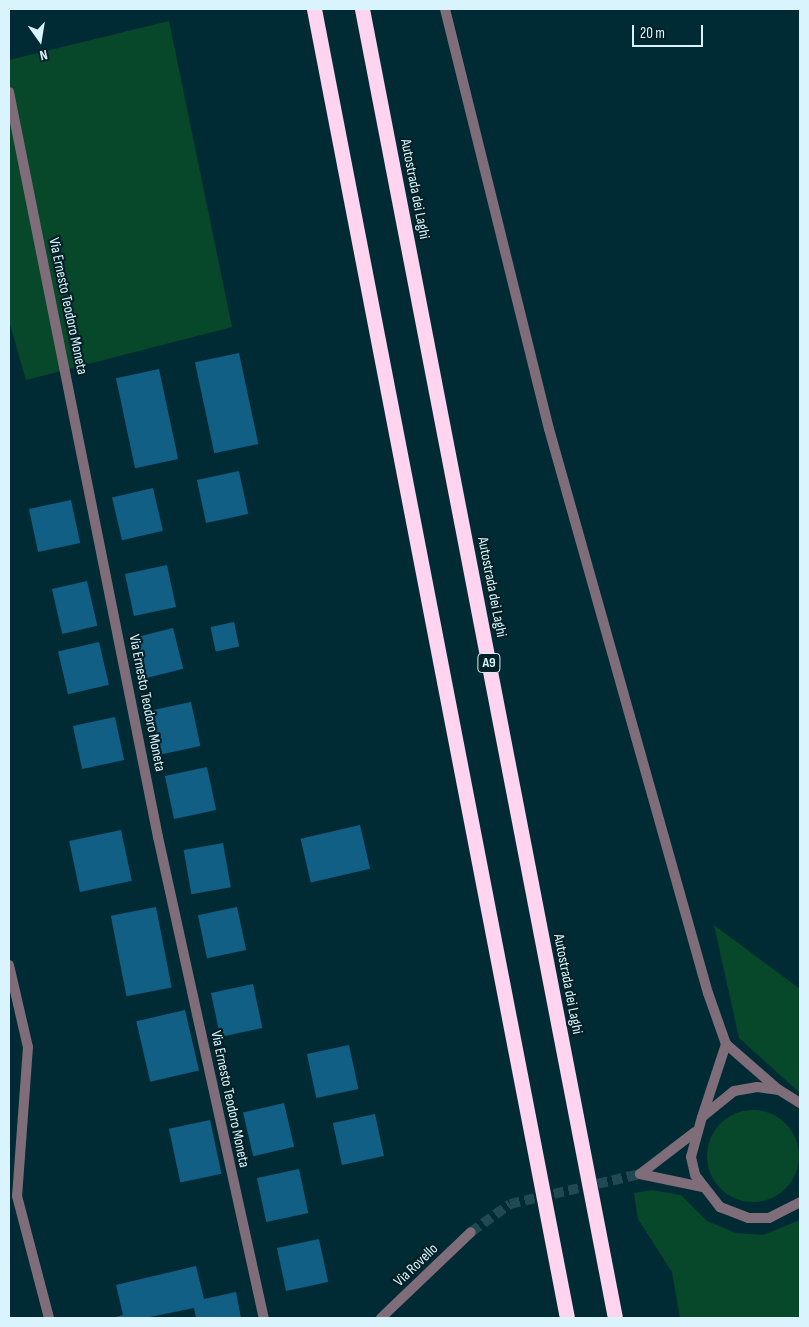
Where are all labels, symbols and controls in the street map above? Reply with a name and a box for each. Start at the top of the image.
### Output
north arrow [15,15,65,65]
scale bar [634,15,705,47]
text: 20 m [640,24,665,43]
text: N [38,46,49,64]
street label: Autostrada dei Laghi [396,137,434,241]
street label: Via Ernesto Teodoro Moneta [45,236,91,376]
street label: Autostrada dei Laghi [473,535,511,639]
street label: Via Ernesto Teodoro Moneta [125,633,169,773]
road number: A9 [476,651,502,674]
street label: Autostrada dei Laghi [549,932,587,1036]
street label: Via Ernesto Teodoro Moneta [207,1029,253,1169]
street label: Via Rovello [390,1240,442,1290]

